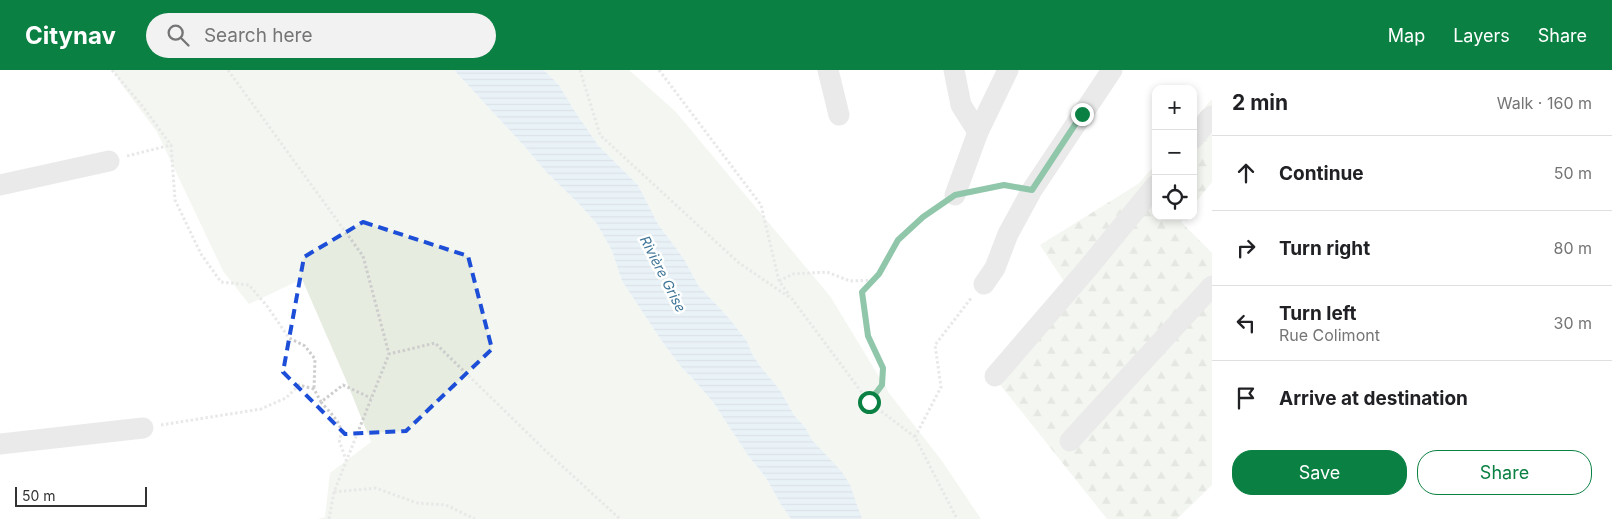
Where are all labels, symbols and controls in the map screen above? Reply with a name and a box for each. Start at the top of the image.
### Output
search box [146,13,496,58]
text: Citynav [25,21,116,50]
icon: search [164,21,192,49]
text: Search here [204,24,313,47]
text: Map [1388,25,1425,46]
text: Layers [1453,25,1510,46]
text: Share [1538,25,1587,46]
map controls [1152,85,1197,220]
button: + [1152,85,1197,130]
text: 2 min [1232,90,1288,115]
text: Walk · 160 m [1497,93,1592,113]
route end [1071,103,1094,126]
button: − [1152,130,1197,175]
icon: ahead [1232,159,1260,187]
text: Continue [1279,162,1364,185]
text: 50 m [1554,163,1592,183]
button: locate [1152,175,1197,220]
water label: Rivière Grise [637,233,690,315]
icon: right [1232,234,1260,262]
text: Turn right [1279,237,1370,260]
text: 80 m [1553,238,1592,258]
text: Turn left [1279,302,1357,325]
icon: left [1232,309,1260,337]
text: 30 m [1554,313,1592,333]
text: Rue Colimont [1279,325,1380,345]
icon: arrive [1232,384,1260,412]
text: Arrive at destination [1279,387,1468,410]
route start [858,391,881,414]
button: Save [1232,450,1407,495]
button: Share [1417,450,1592,495]
scale bar [15,484,148,507]
text: 50 m [22,487,56,504]

